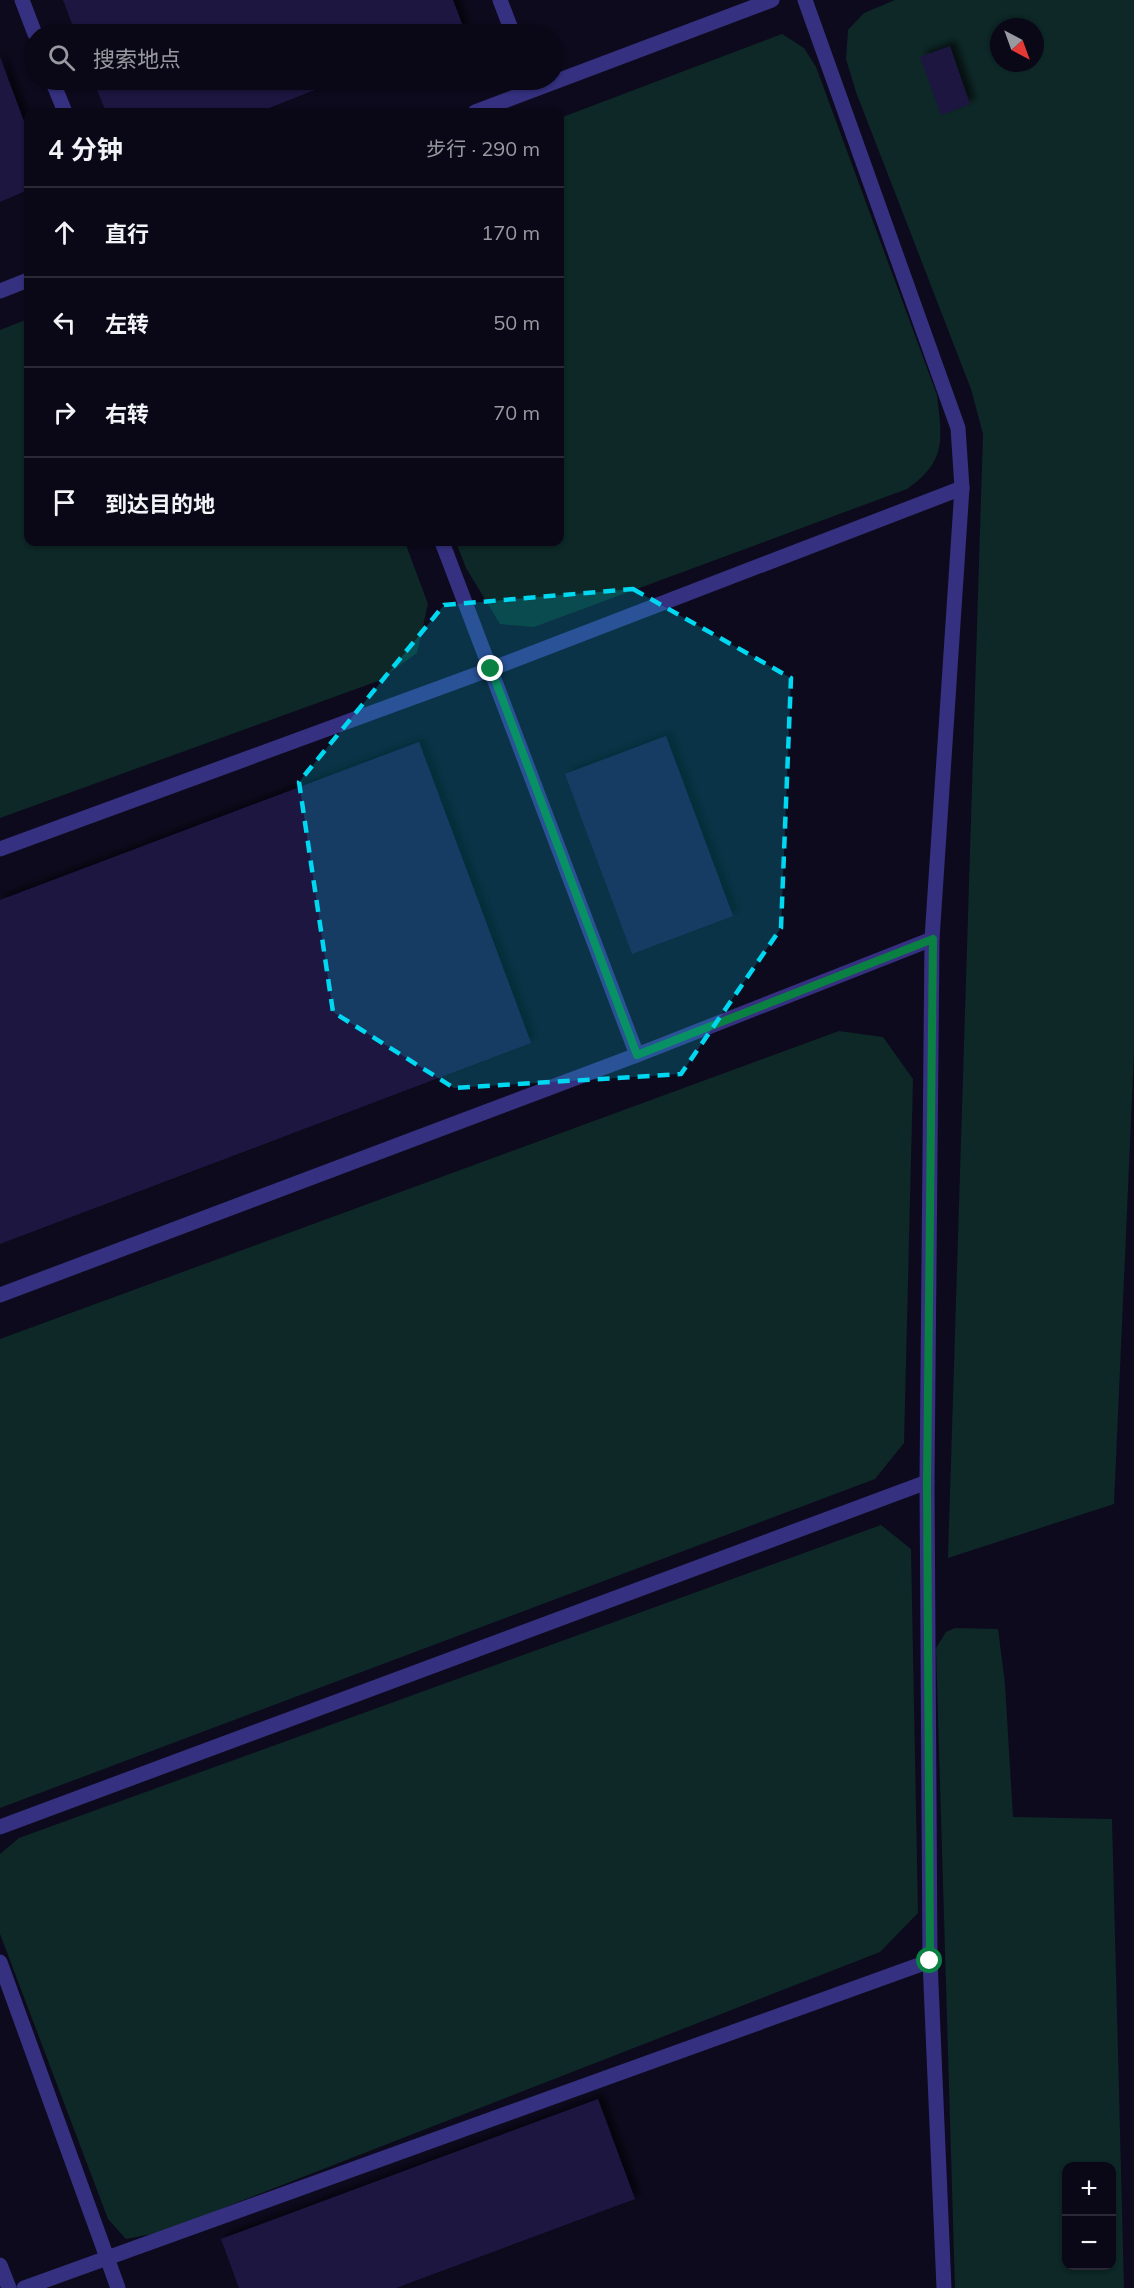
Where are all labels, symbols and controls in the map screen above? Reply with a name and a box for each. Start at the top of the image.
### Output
north arrow [990,18,1044,72]
search box [24,24,564,90]
icon: search [45,41,78,74]
text: 搜索地点 [93,45,181,73]
text: 4 分钟 [48,133,123,166]
text: 步行 · 290 m [426,136,540,161]
icon: ahead [48,216,81,249]
text: 直行 [105,220,149,248]
text: 170 m [481,220,540,245]
icon: left [48,306,81,339]
text: 左转 [105,310,149,338]
text: 50 m [493,310,540,335]
icon: right [48,396,81,429]
text: 右转 [105,400,149,428]
text: 70 m [493,400,540,425]
icon: arrive [48,486,81,519]
text: 到达目的地 [105,490,215,518]
route end [477,655,503,681]
route start [916,1947,942,1973]
map controls [1062,2162,1116,2270]
button: + [1062,2162,1116,2216]
button: − [1062,2216,1116,2270]

